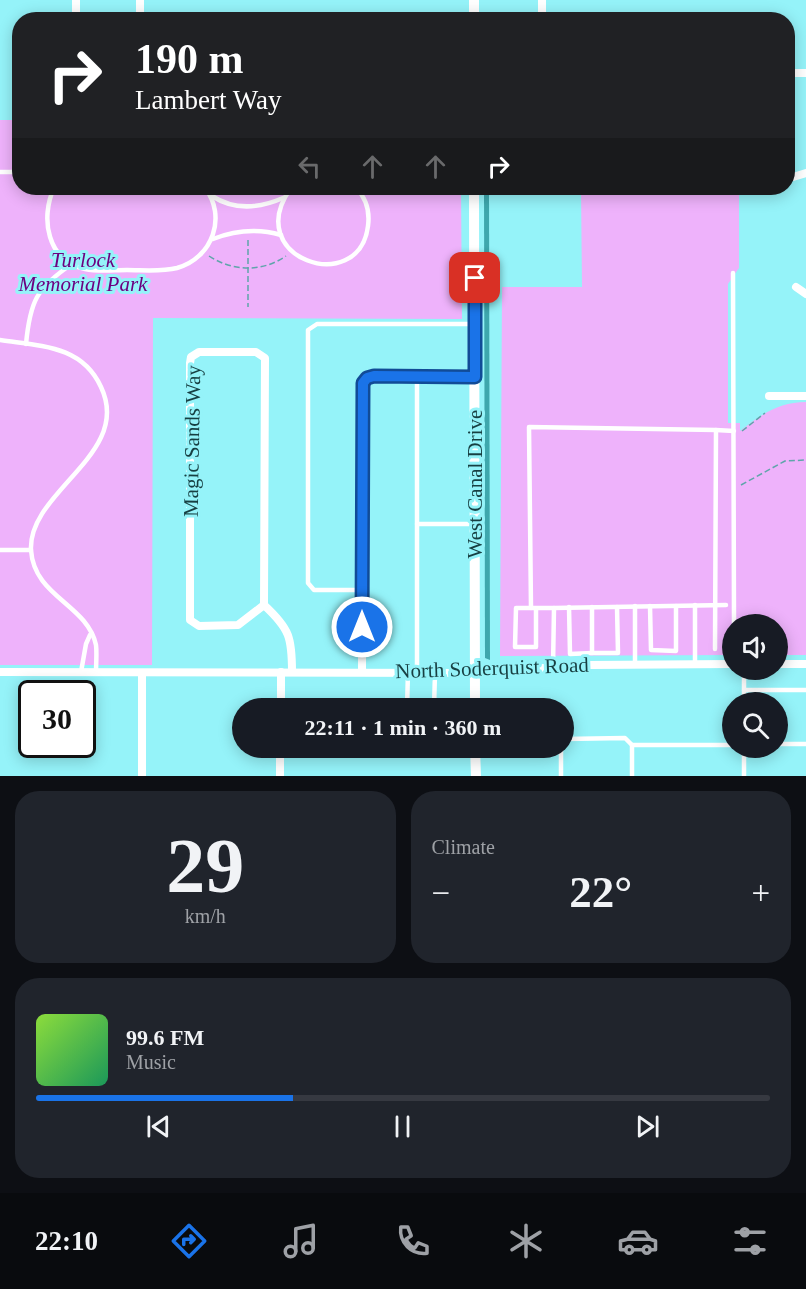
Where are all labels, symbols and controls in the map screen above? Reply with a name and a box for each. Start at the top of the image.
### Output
icon: right [36,36,114,114]
text: 190 m [135,36,244,82]
text: Lambert Way [135,85,282,115]
icon: left [293,150,326,183]
icon: ahead [356,150,389,183]
icon: ahead [419,150,452,183]
icon: right [482,150,515,183]
park label: Turlock Memorial Park [18,248,148,296]
pin [449,252,500,303]
icon: arrive [458,261,491,294]
street label: Magic Sands Way [179,364,205,517]
street label: West Canal Drive [463,410,487,558]
position arrow [330,595,394,659]
map controls [722,614,788,758]
button: sound [722,614,788,680]
street label: North Soderquist Road [395,653,590,683]
speed limit sign: 30 [18,680,96,758]
button: search [722,692,788,758]
text: 22:11 · 1 min · 360 m [305,715,501,740]
text: 29 [166,822,244,909]
text: Climate [432,836,495,858]
text: 22° [569,867,632,917]
text: − [432,875,450,911]
text: + [751,875,770,911]
text: km/h [185,905,226,927]
text: 99.6 FM [126,1025,204,1050]
text: Music [126,1051,176,1073]
icon: previous [142,1110,175,1143]
icon: pause [386,1110,419,1143]
icon: next [631,1110,664,1143]
icon: directions [168,1220,210,1262]
icon: music [280,1220,322,1262]
icon: phone [392,1220,434,1262]
icon: climate [505,1220,547,1262]
icon: car [617,1220,659,1262]
icon: filters [729,1220,771,1262]
text: 22:10 [35,1226,98,1256]

